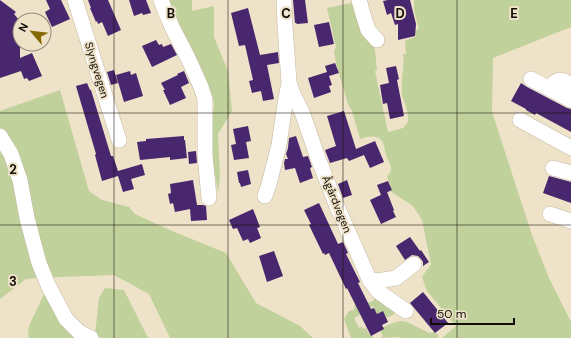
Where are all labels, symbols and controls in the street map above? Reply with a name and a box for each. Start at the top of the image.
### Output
text: B [167,5,175,22]
text: C [281,5,291,22]
text: D [395,5,405,22]
text: E [510,5,518,22]
north arrow [12,12,52,52]
text: N [15,20,31,34]
street label: Slyngvegen [82,40,112,100]
text: 2 [9,161,17,178]
street label: Ågårdvegen [319,173,355,235]
text: 3 [9,273,17,290]
scale bar [431,300,514,326]
text: 50 m [437,306,466,322]

